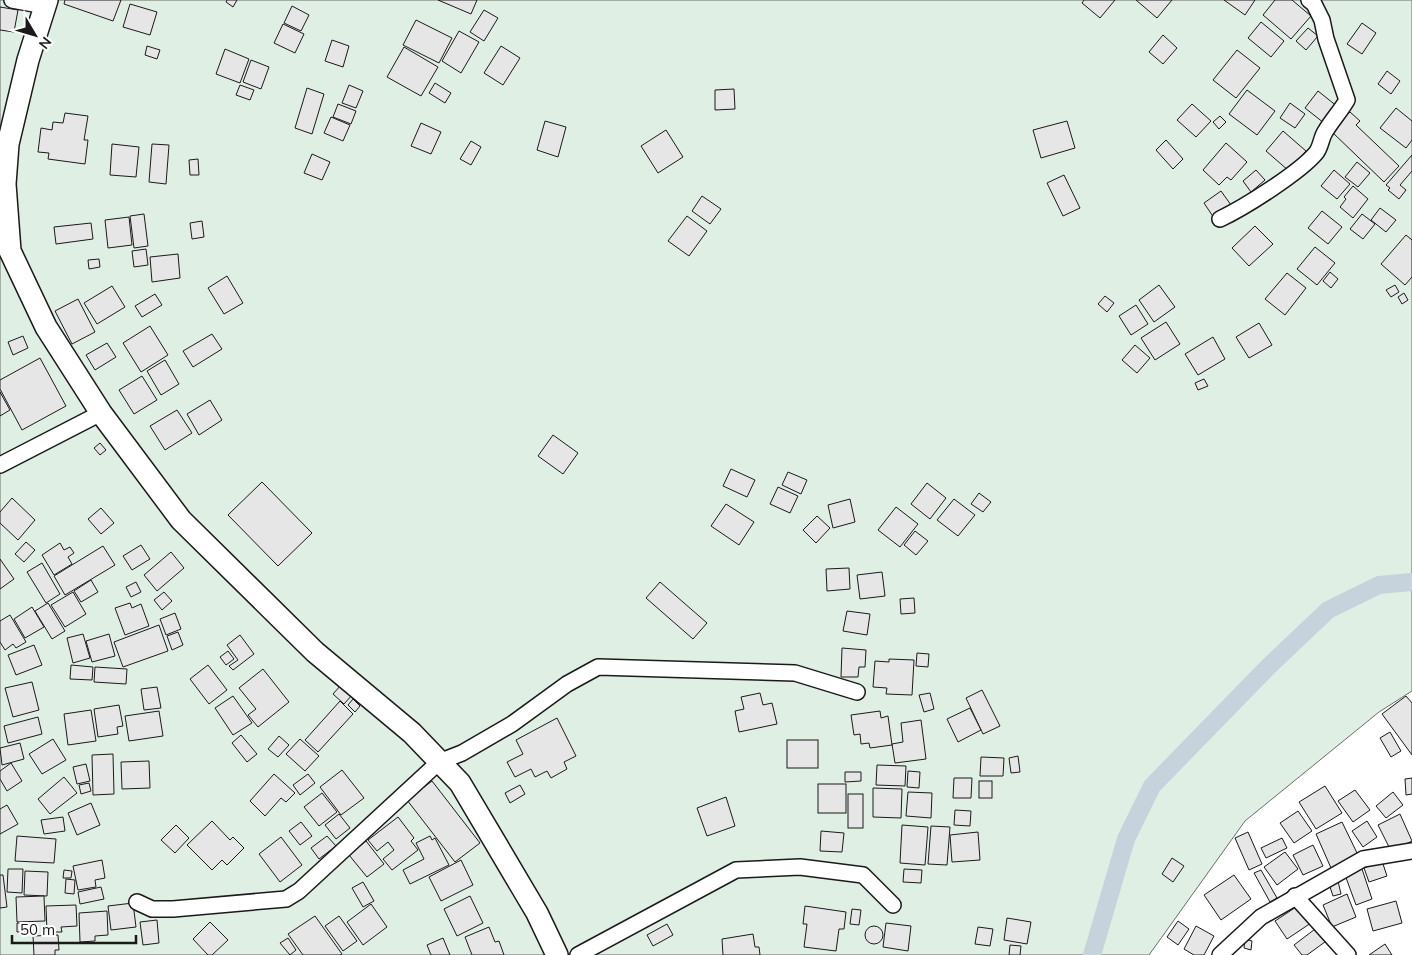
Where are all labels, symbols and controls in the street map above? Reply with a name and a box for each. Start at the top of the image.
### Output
north arrow [10,10,60,60]
text: N [35,33,56,53]
scale bar [12,912,136,944]
text: 50 m [20,920,55,939]

